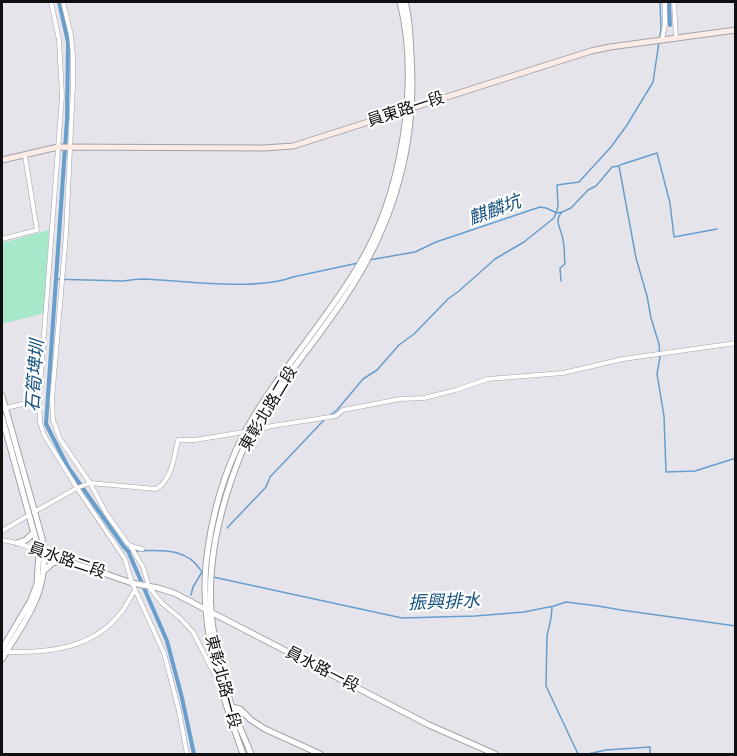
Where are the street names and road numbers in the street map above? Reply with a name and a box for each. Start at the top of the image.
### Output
street label: 員東路一段 [365,89,447,131]
street label: 東彰北路二段 [236,363,302,455]
street label: 員水路二段 [26,539,108,583]
street label: 東彰北路一段 [200,633,244,731]
street label: 員水路一段 [282,643,362,697]

